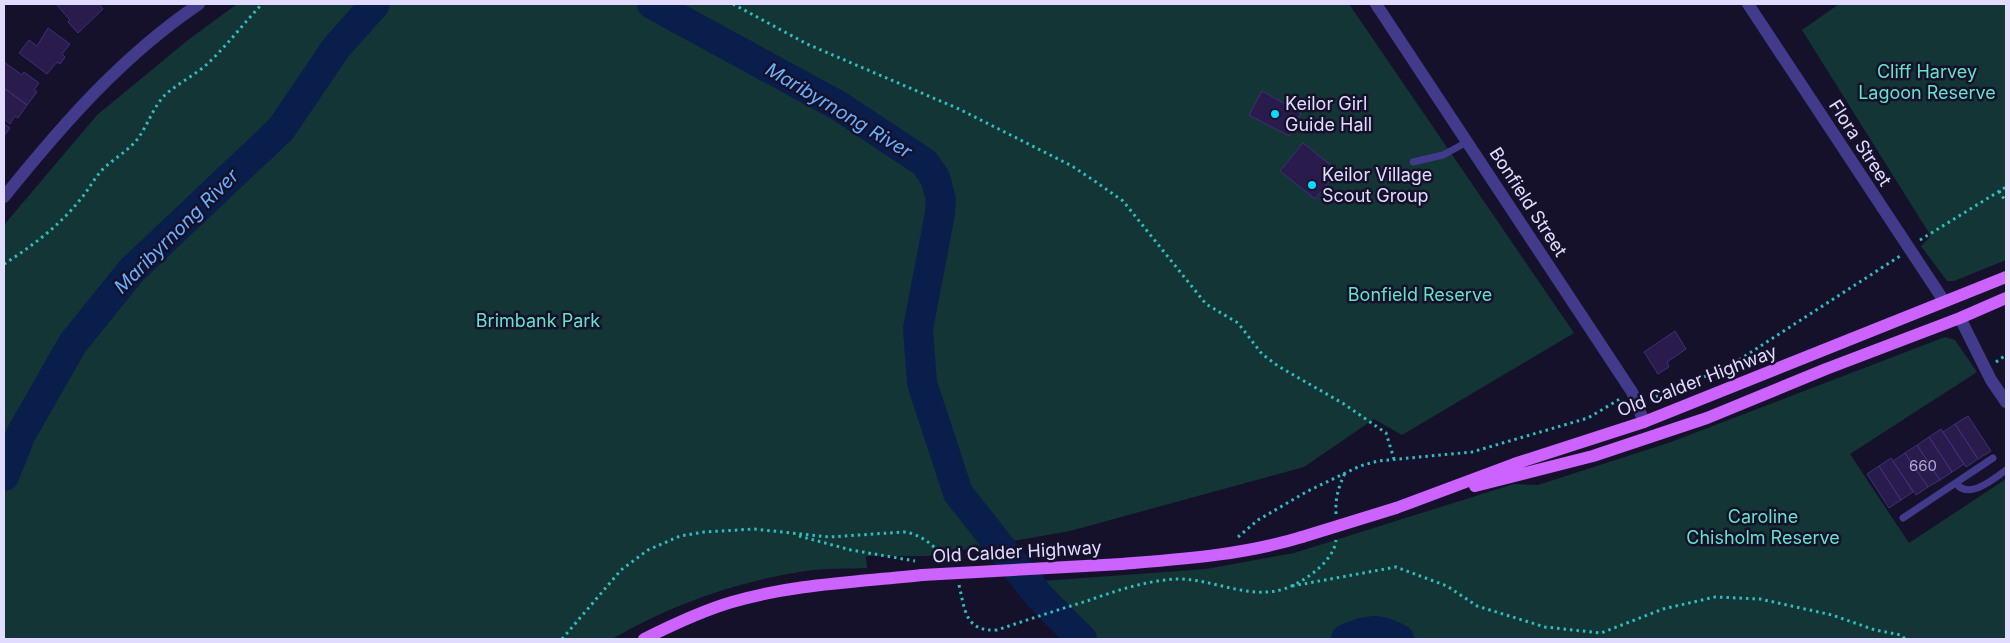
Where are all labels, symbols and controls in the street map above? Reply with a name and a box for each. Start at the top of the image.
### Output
water label: Maribyrnong River [761,58,917,164]
park label: Cliff Harvey Lagoon Reserve [1858,61,1996,103]
place label: Keilor Girl Guide Hall [1285,93,1372,135]
street label: Flora Street [1825,96,1896,190]
marker: Keilor Girl Guide Hall [1269,108,1281,120]
street label: Bonfield Street [1485,143,1572,260]
water label: Maribyrnong River [109,164,244,298]
place label: Keilor Village Scout Group [1322,164,1432,206]
marker: Keilor Village Scout Group [1306,179,1318,191]
park label: Bonfield Reserve [1348,284,1492,305]
park label: Brimbank Park [476,310,600,331]
street label: Old Calder Highway [1614,340,1780,421]
house number: 660 [1909,456,1937,475]
park label: Caroline Chisholm Reserve [1686,506,1840,548]
street label: Old Calder Highway [932,537,1102,566]

